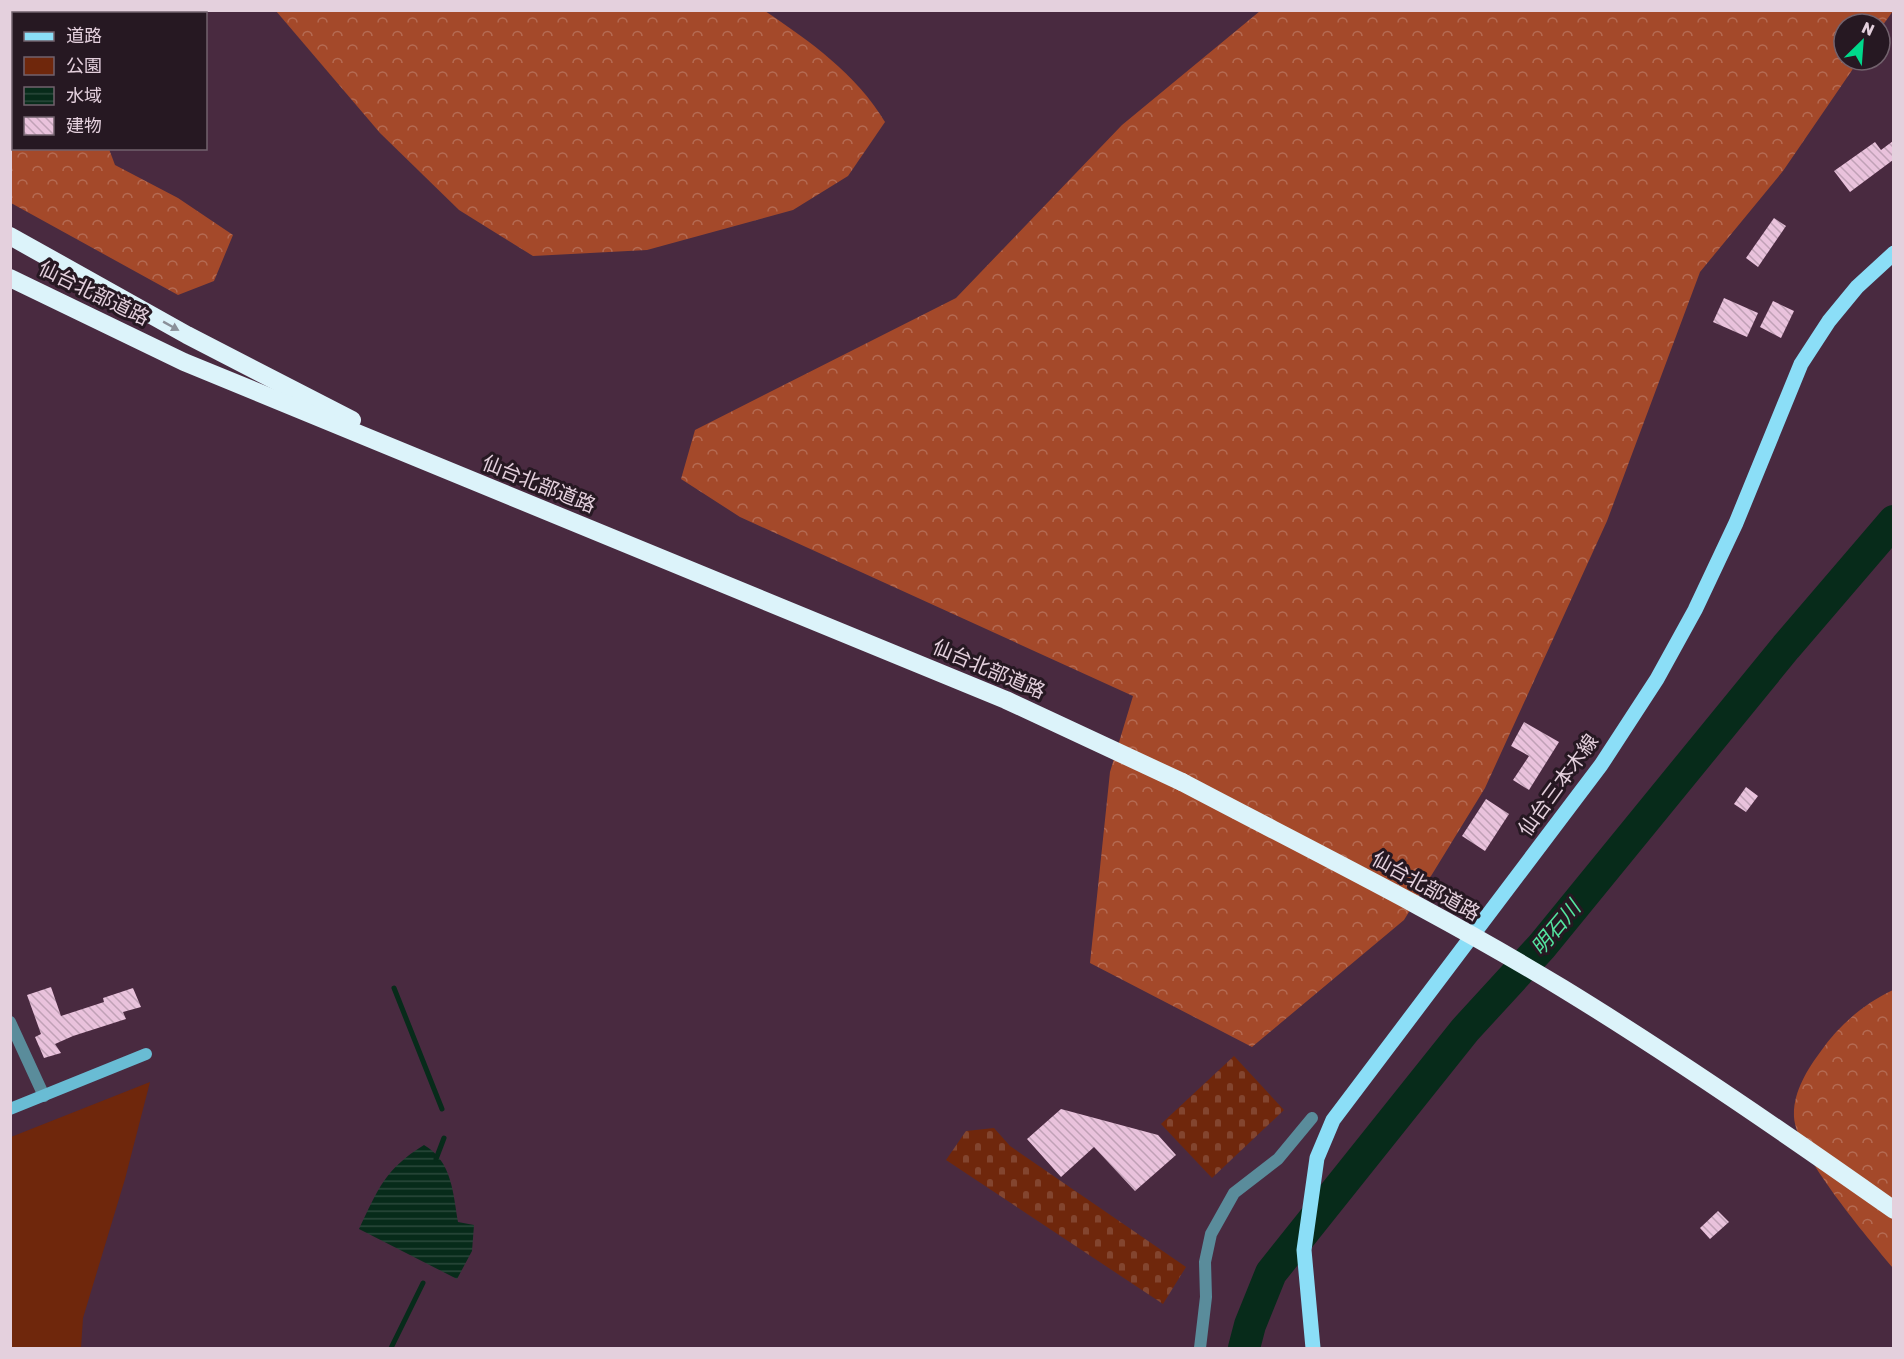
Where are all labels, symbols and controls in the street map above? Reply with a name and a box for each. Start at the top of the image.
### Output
legend [12,12,207,150]
north arrow [1832,12,1892,72]
text: N [1859,18,1877,40]
text: 道路 [66,25,102,47]
text: 公園 [66,55,102,77]
text: 水域 [66,85,102,107]
text: 建物 [66,115,102,137]
street label: 仙台北部道路 [35,256,153,330]
one-way arrow [163,321,180,331]
street label: 仙台北部道路 [479,450,599,518]
street label: 仙台北部道路 [929,635,1049,703]
street label: 仙台三本木線 [1513,729,1603,841]
street label: 仙台北部道路 [1368,846,1484,926]
water label: 明石川 [1526,894,1587,960]

